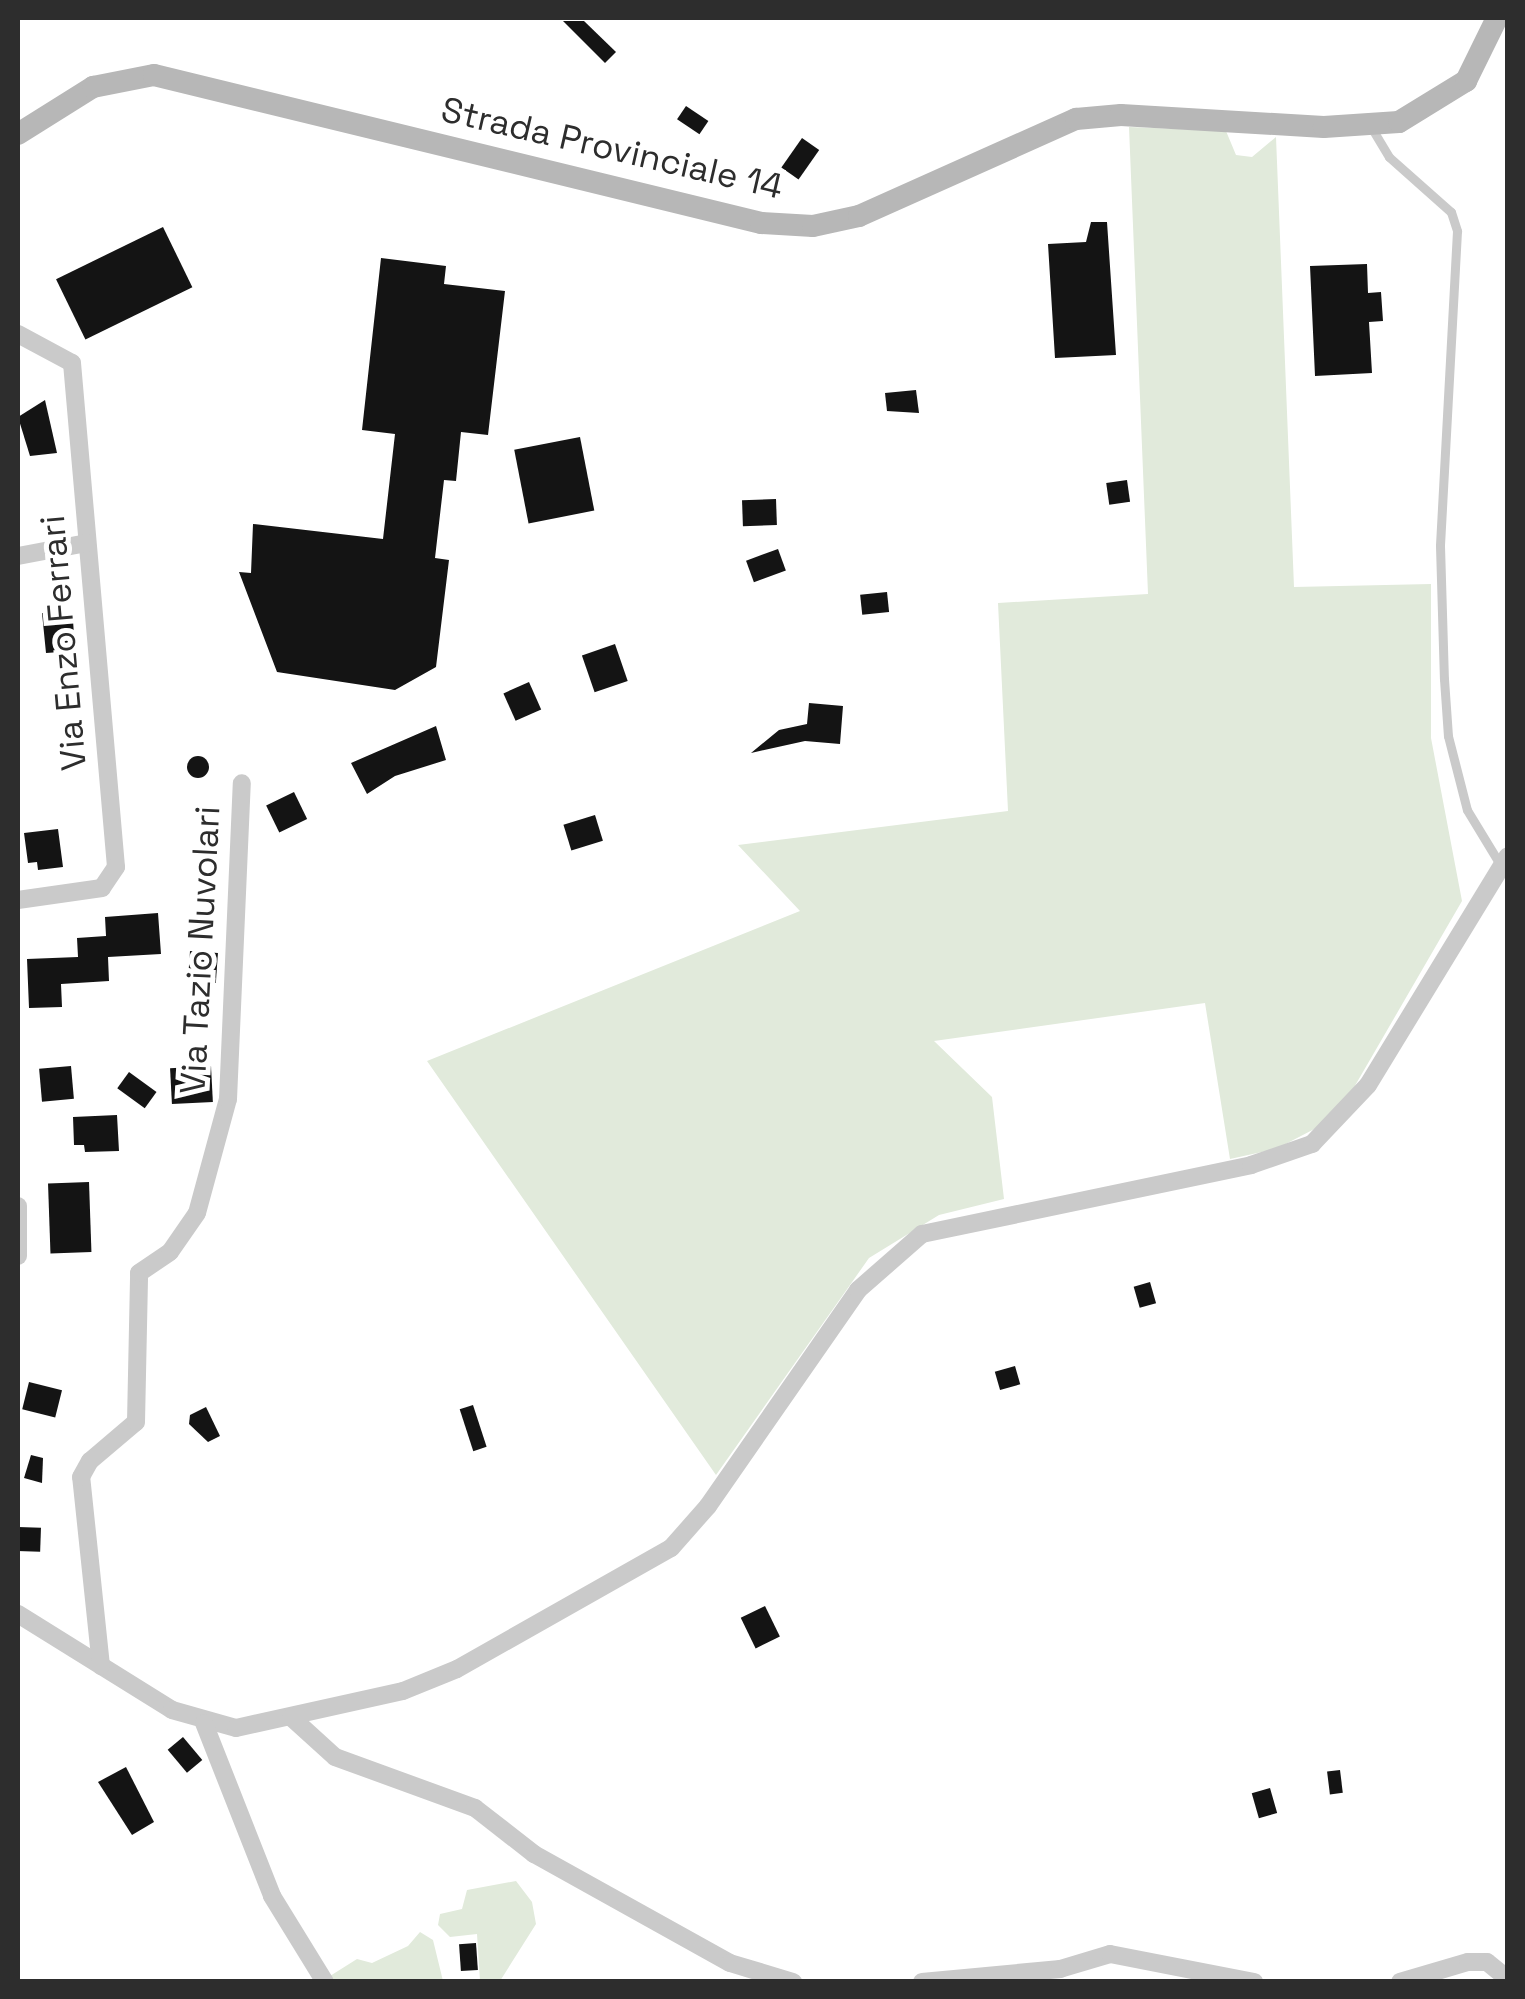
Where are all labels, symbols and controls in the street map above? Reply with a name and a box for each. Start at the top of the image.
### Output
street label: Strada Provinciale 14 [437,88,787,208]
street label: Via Enzo Ferrari [31,514,95,772]
street label: Via Tazio Nuvolari [171,804,229,1096]

